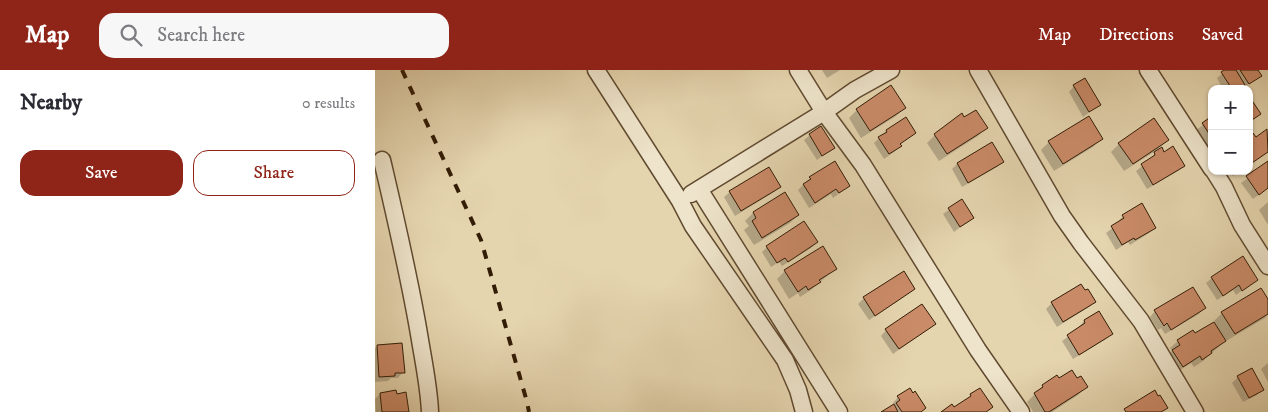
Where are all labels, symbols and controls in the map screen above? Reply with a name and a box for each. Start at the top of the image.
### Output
search box [99,13,449,58]
text: Map [25,20,69,50]
icon: search [117,21,145,49]
text: Search here [157,24,245,47]
text: Map [1038,24,1071,46]
text: Directions [1099,24,1174,46]
text: Saved [1202,24,1243,46]
map controls [1208,85,1253,175]
button: + [1208,85,1253,130]
text: Nearby [20,90,82,116]
text: 0 results [302,93,355,113]
button: − [1208,130,1253,175]
button: Save [20,150,183,196]
button: Share [193,150,355,196]

